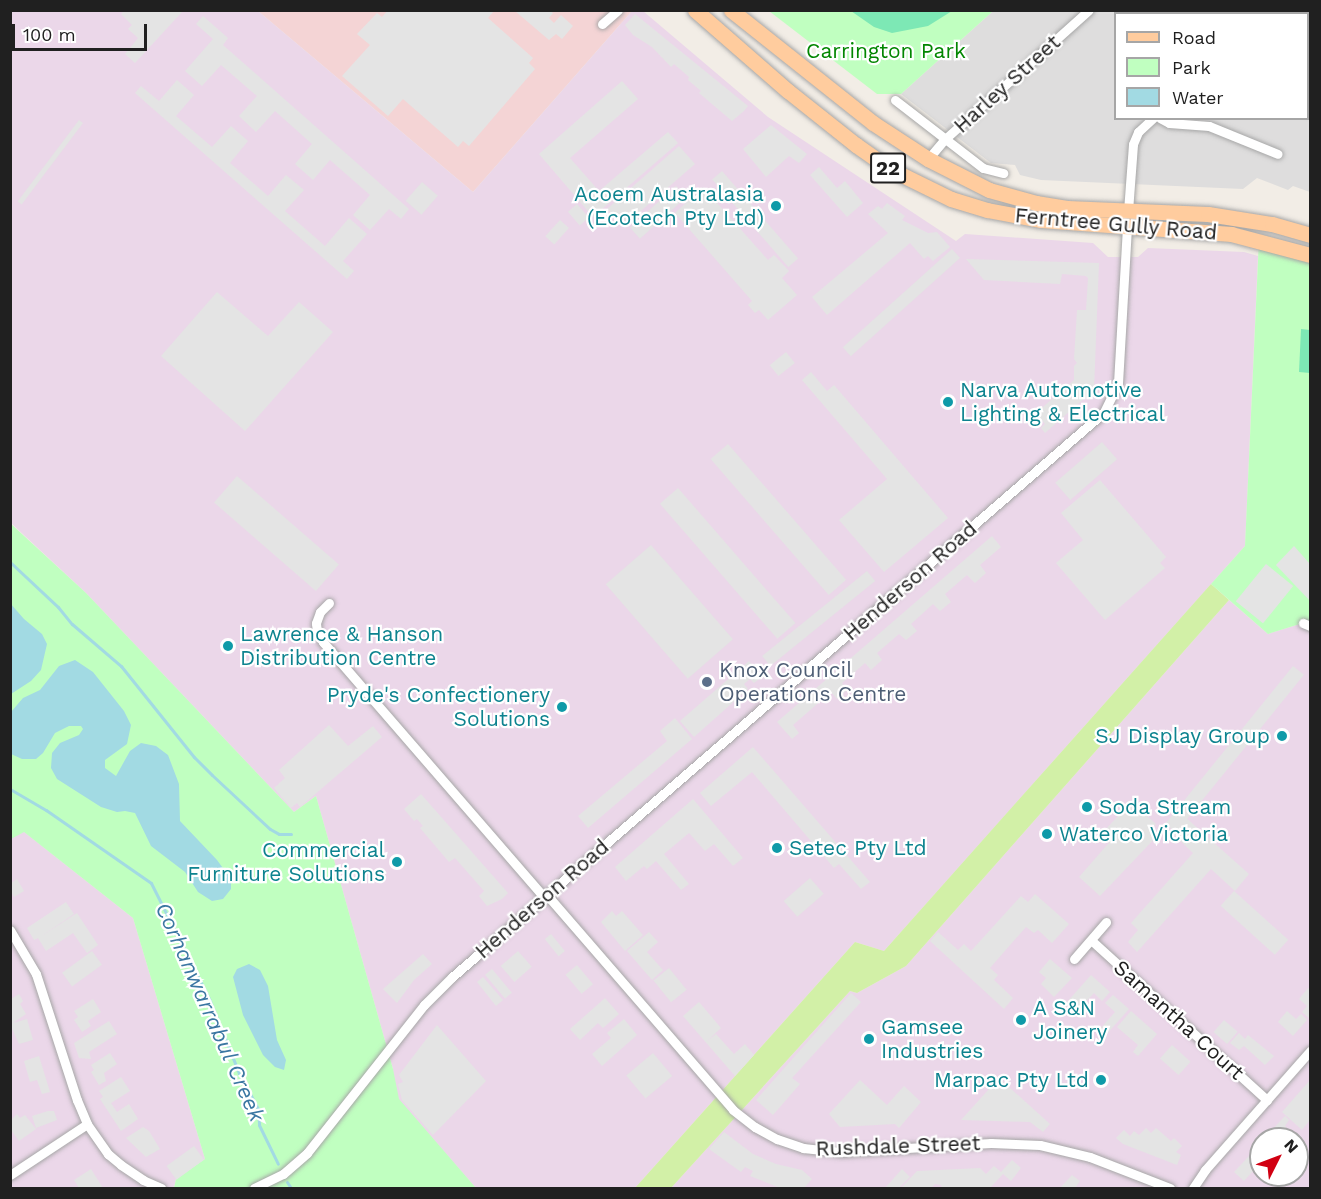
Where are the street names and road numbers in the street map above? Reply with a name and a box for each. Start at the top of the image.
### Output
street label: Harley Street [948,29,1066,139]
road number: 22 [870,151,906,185]
street label: Ferntree Gully Road [1014,203,1218,245]
street label: Henderson Road [838,516,982,646]
street label: Henderson Road [470,834,614,964]
street label: Samantha Court [1108,955,1250,1085]
street label: Rushdale Street [815,1131,981,1161]

